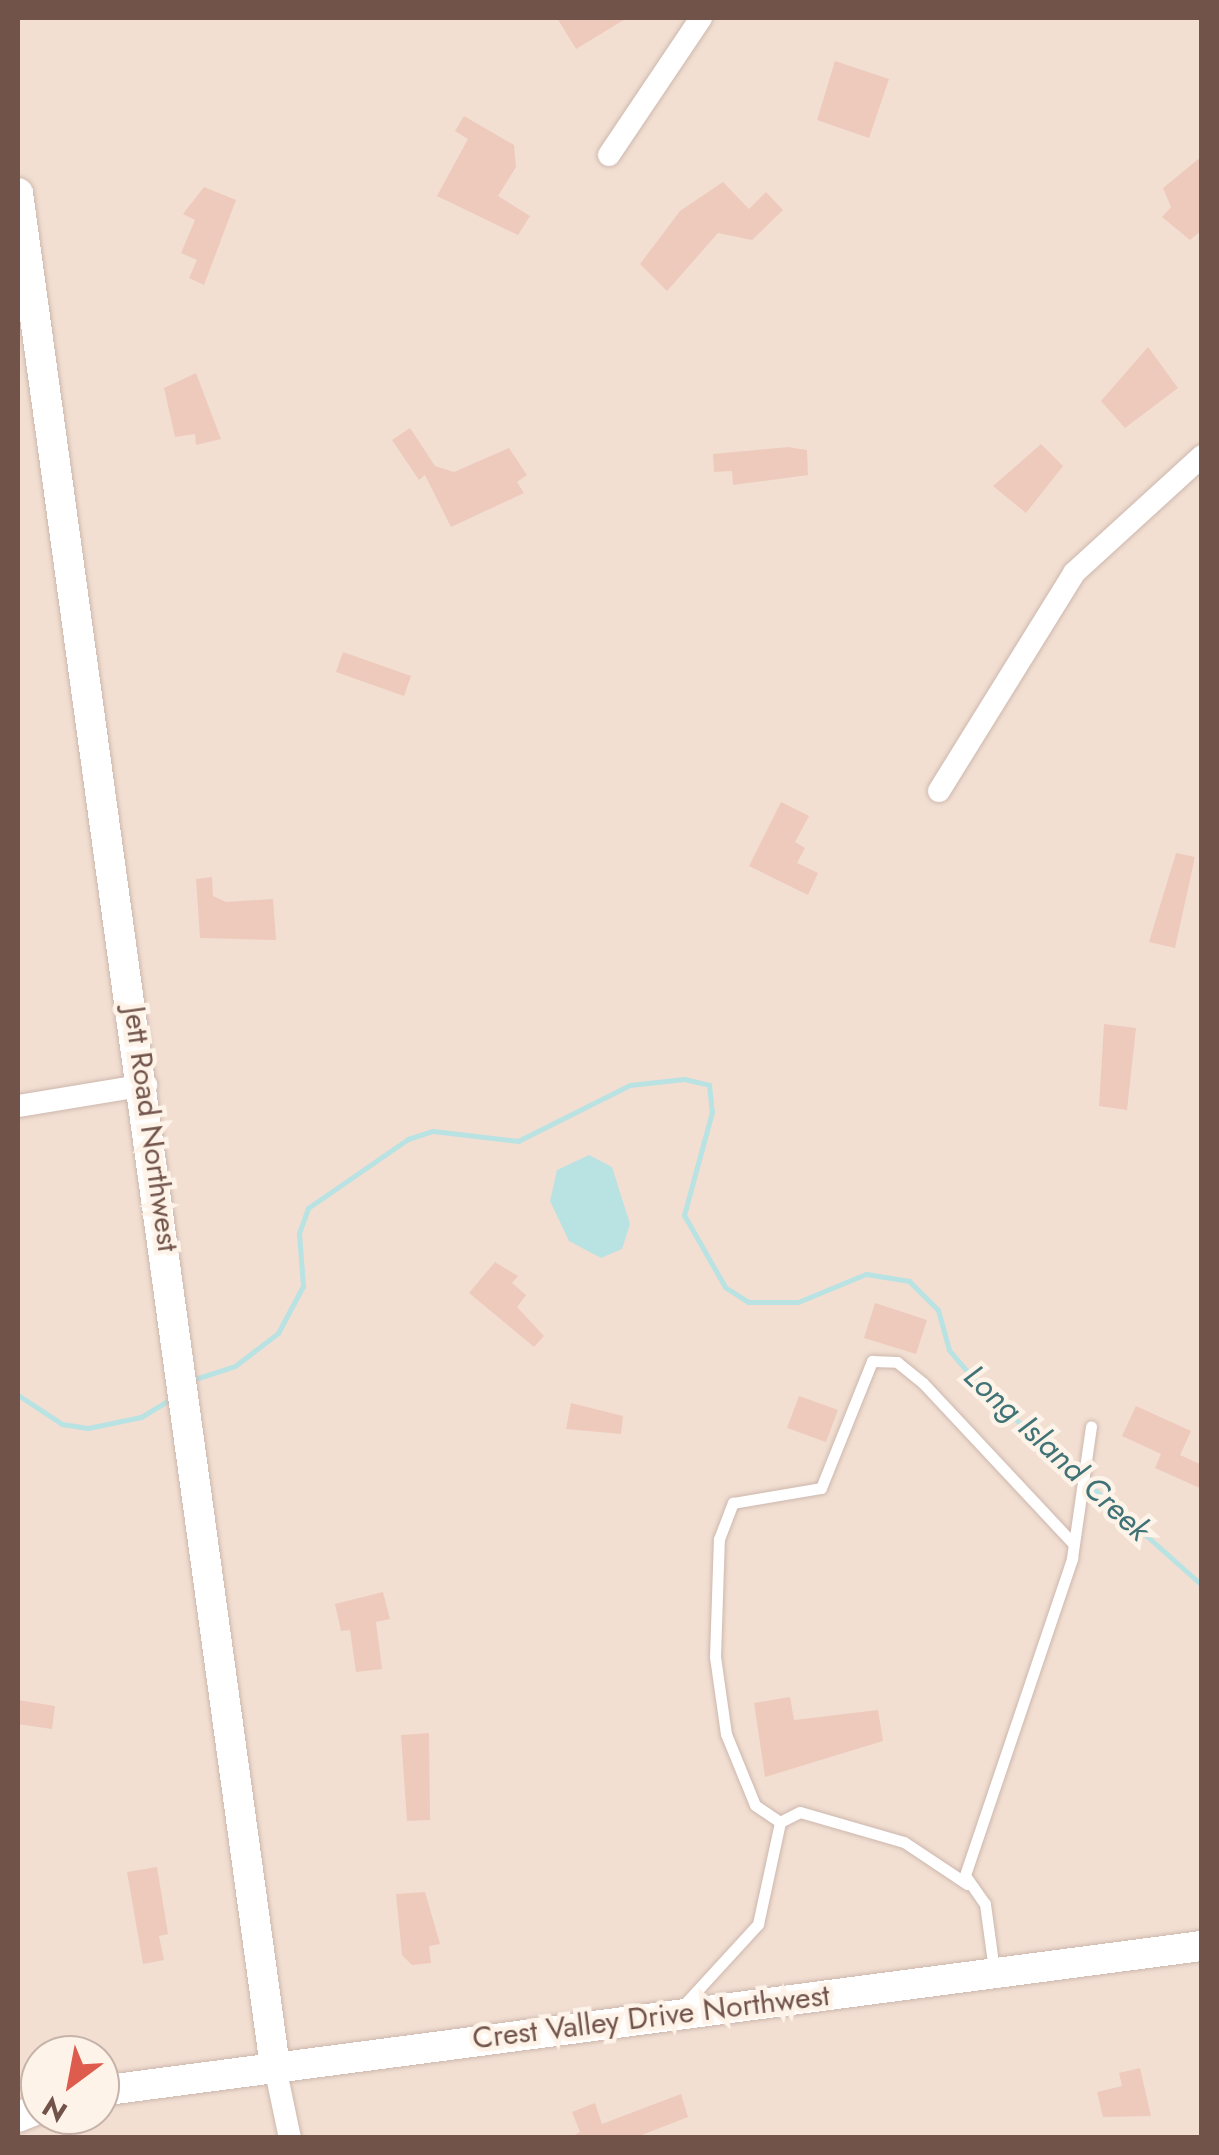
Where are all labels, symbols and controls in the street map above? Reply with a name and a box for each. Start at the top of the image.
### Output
street label: Jett Road Northwest [116,1004,186,1254]
water label: Long Island Creek [956,1357,1158,1549]
street label: Crest Valley Drive Northwest [470,1977,832,2057]
north arrow [20,2035,120,2135]
text: N [35,2086,75,2132]

